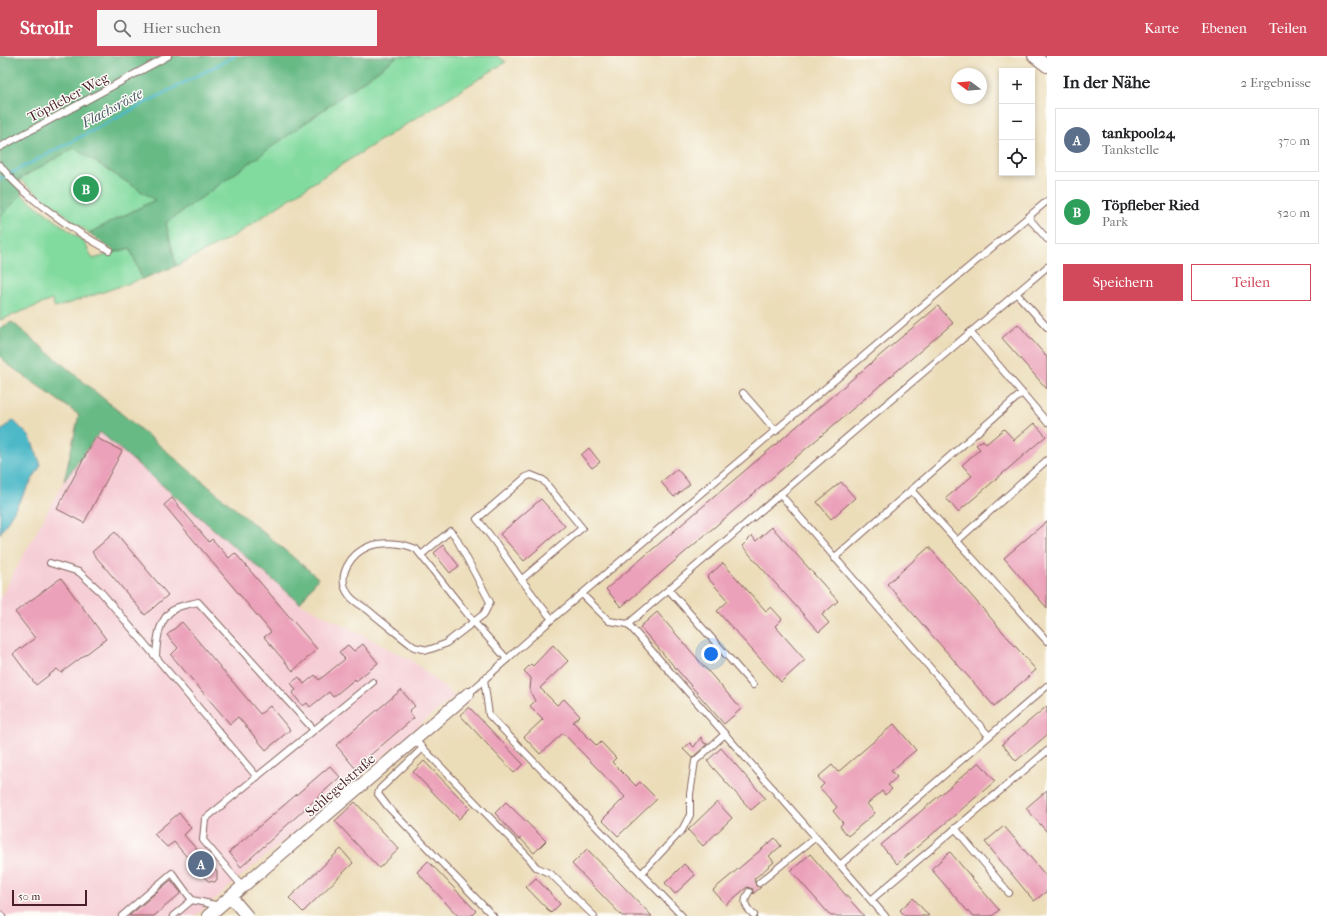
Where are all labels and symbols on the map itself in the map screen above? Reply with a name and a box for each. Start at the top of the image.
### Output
north arrow [951,68,987,104]
street label: Töpfleber Weg [25,69,112,126]
water label: Flachsröste [77,84,147,132]
pin: B [73,174,99,204]
your location [701,644,721,664]
street label: Schlegelstraße [302,750,379,820]
pin: A [188,849,214,879]
scale bar [12,888,87,907]

